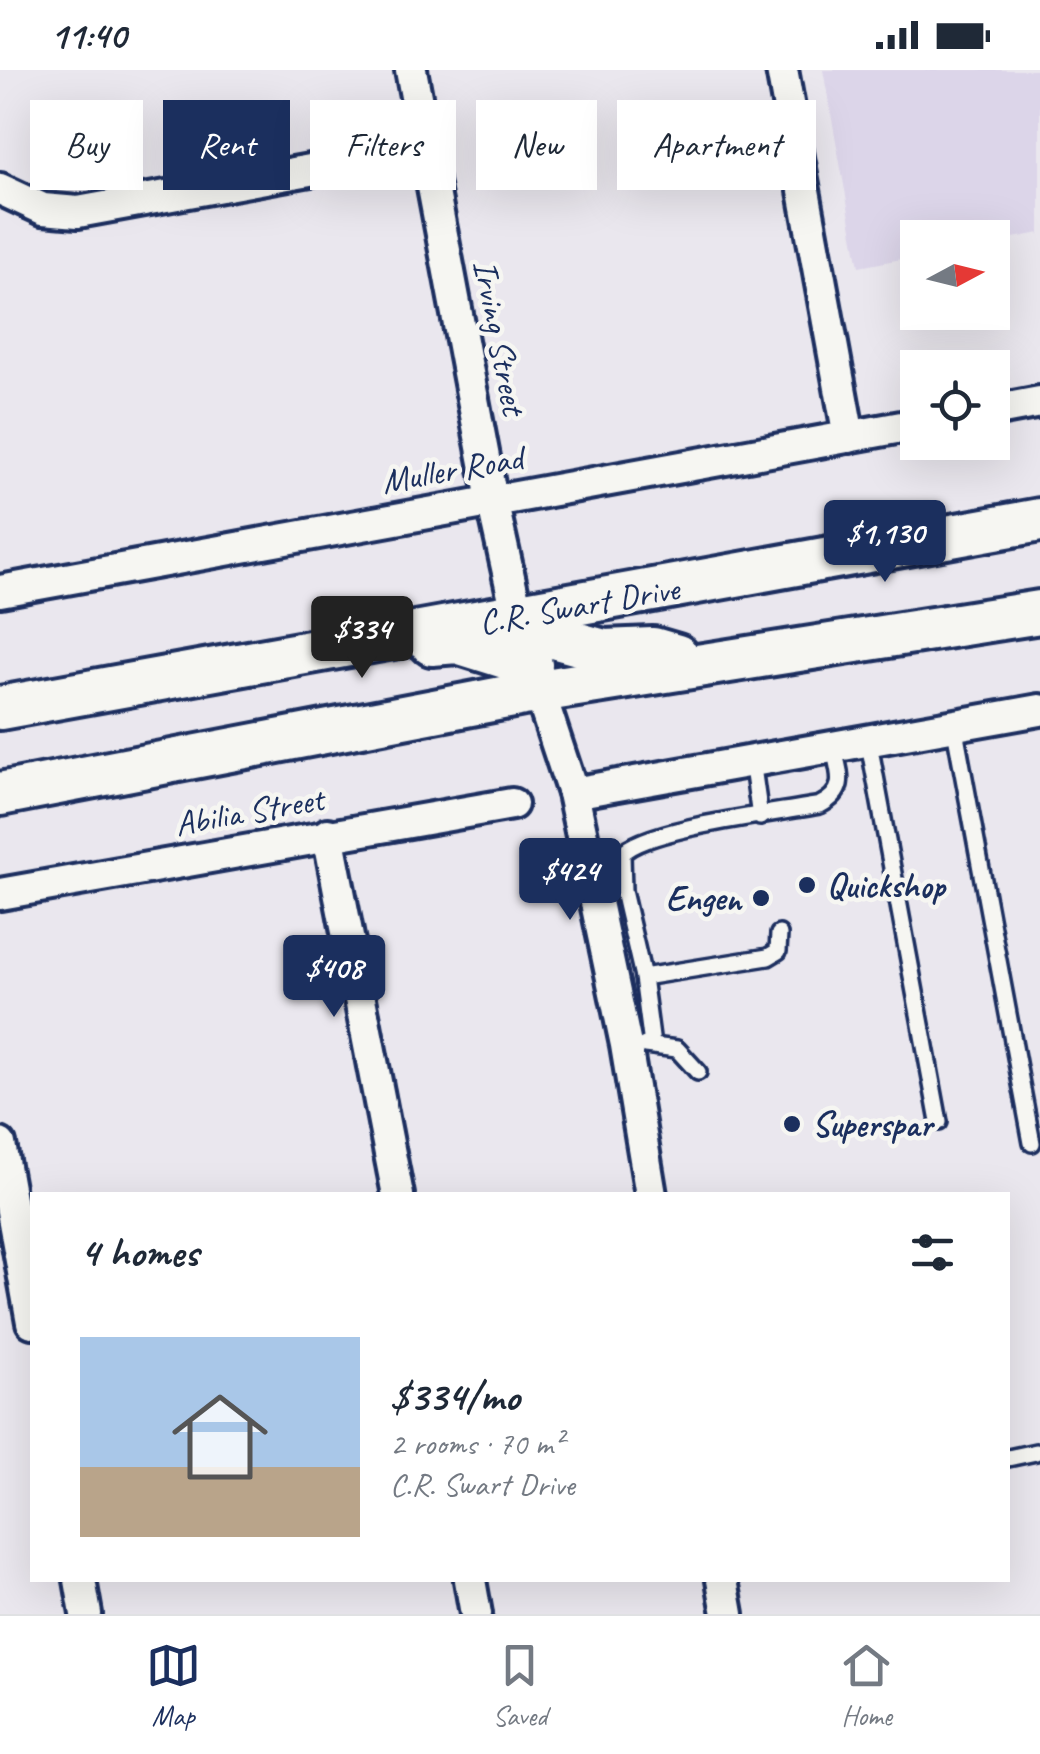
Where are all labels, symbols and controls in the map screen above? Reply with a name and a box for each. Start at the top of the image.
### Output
text: 11:40 [50,12,126,59]
chip: Buy [30,100,143,190]
chip: Rent [163,100,290,190]
chip: Filters [310,100,456,190]
chip: New [476,100,597,190]
chip: Apartment [617,100,816,190]
north arrow [900,220,1010,330]
map controls [900,220,1010,460]
street label: Irving Street [462,256,537,422]
button: locate [900,350,1010,460]
street label: Muller Road [378,434,531,504]
pin: $1,130 [804,500,966,585]
text: $1,130 [846,512,924,553]
street label: C.R. Swart Drive [476,565,685,645]
pin: $334 [303,596,421,681]
text: $334 [333,608,391,649]
street label: Abilia Street [171,776,330,847]
pin: $424 [511,838,629,923]
text: $424 [541,850,599,891]
place label: Quickshop [827,863,947,908]
marker: Quickshop [796,874,818,896]
place label: Engen [666,876,743,921]
marker: Engen [750,887,772,909]
pin: $408 [275,935,393,1020]
text: $408 [305,947,363,988]
place label: Superspar [812,1102,935,1147]
marker: Superspar [781,1113,803,1135]
icon: filters [905,1225,960,1280]
text: 4 homes [80,1226,199,1279]
text: $334/mo [390,1370,519,1423]
icon: home [160,1377,280,1497]
text: 2 rooms · 70 m² [390,1423,563,1464]
text: C.R. Swart Drive [390,1464,575,1505]
tab: Map [146,1638,201,1733]
tab: Saved [492,1638,547,1733]
tab: Home [839,1638,894,1733]

